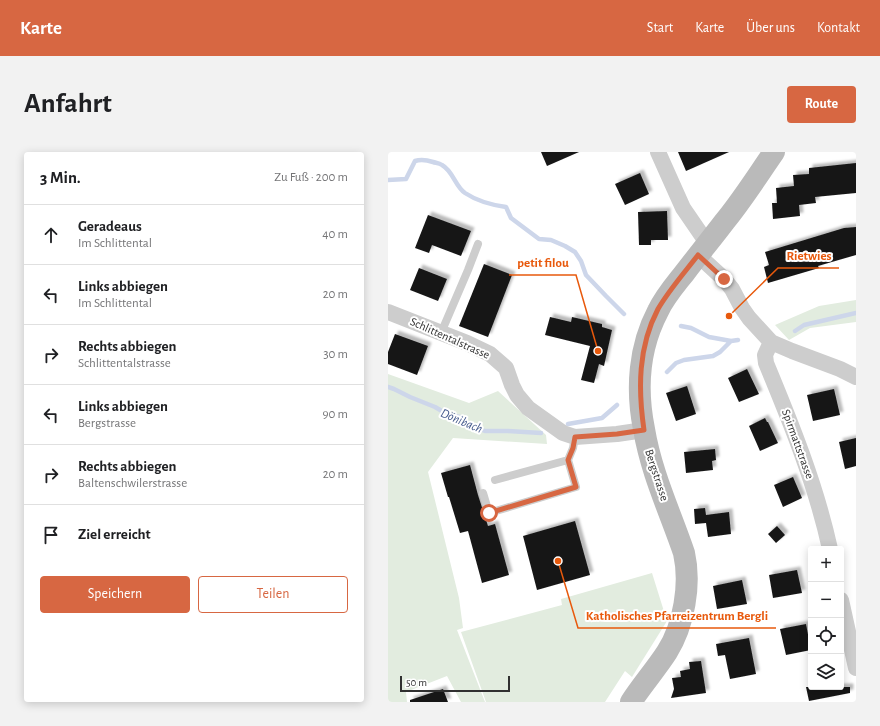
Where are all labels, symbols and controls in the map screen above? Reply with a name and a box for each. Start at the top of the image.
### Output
text: Karte [20,19,62,38]
text: Start [647,21,673,35]
text: Karte [695,21,724,35]
text: Über uns [746,21,795,35]
text: Kontakt [817,21,860,35]
button: Route [787,86,856,123]
text: Anfahrt [24,90,112,118]
text: 3 Min. [40,169,81,186]
text: Zu Fuß · 200 m [274,171,348,184]
text: Geradeaus [78,219,142,234]
icon: ahead [40,224,62,246]
text: 40 m [322,228,348,241]
text: Im Schlittental [78,237,152,250]
callout: Rietwies [778,243,839,268]
callout: petit filou [509,250,576,275]
text: Rietwies [786,250,832,263]
text: petit filou [517,257,569,270]
route end [715,270,733,288]
text: Links abbiegen [78,279,168,294]
icon: left [40,284,62,306]
text: 20 m [323,288,348,301]
text: Im Schlittental [78,297,152,310]
street label: Schlittentalstrasse [408,315,492,361]
text: Rechts abbiegen [78,339,176,354]
icon: right [40,344,62,366]
text: 30 m [323,348,348,361]
text: Schlittentalstrasse [78,357,171,370]
text: Links abbiegen [78,399,168,414]
icon: left [40,404,62,426]
water label: Dönibach [439,407,484,436]
street label: Spirmattstrasse [780,407,816,481]
text: 90 m [322,408,348,421]
text: Bergstrasse [78,417,136,430]
street label: Bergstrasse [643,448,671,502]
text: Rechts abbiegen [78,459,176,474]
icon: right [40,464,62,486]
text: 20 m [323,468,348,481]
text: Baltenschwilerstrasse [78,477,187,490]
route start [480,504,498,522]
icon: arrive [40,524,62,546]
text: Ziel erreicht [78,527,151,542]
map controls [808,546,844,690]
button: + [808,546,844,582]
button: Speichern [40,576,190,613]
button: Teilen [198,576,348,613]
button: − [808,582,844,618]
callout: Katholisches Pfarreizentrum Bergli [578,603,776,628]
text: Katholisches Pfarreizentrum Bergli [586,610,768,623]
button: locate [808,618,844,654]
button: layers [808,654,844,690]
scale bar [400,674,510,693]
text: 50 m [406,677,427,688]

